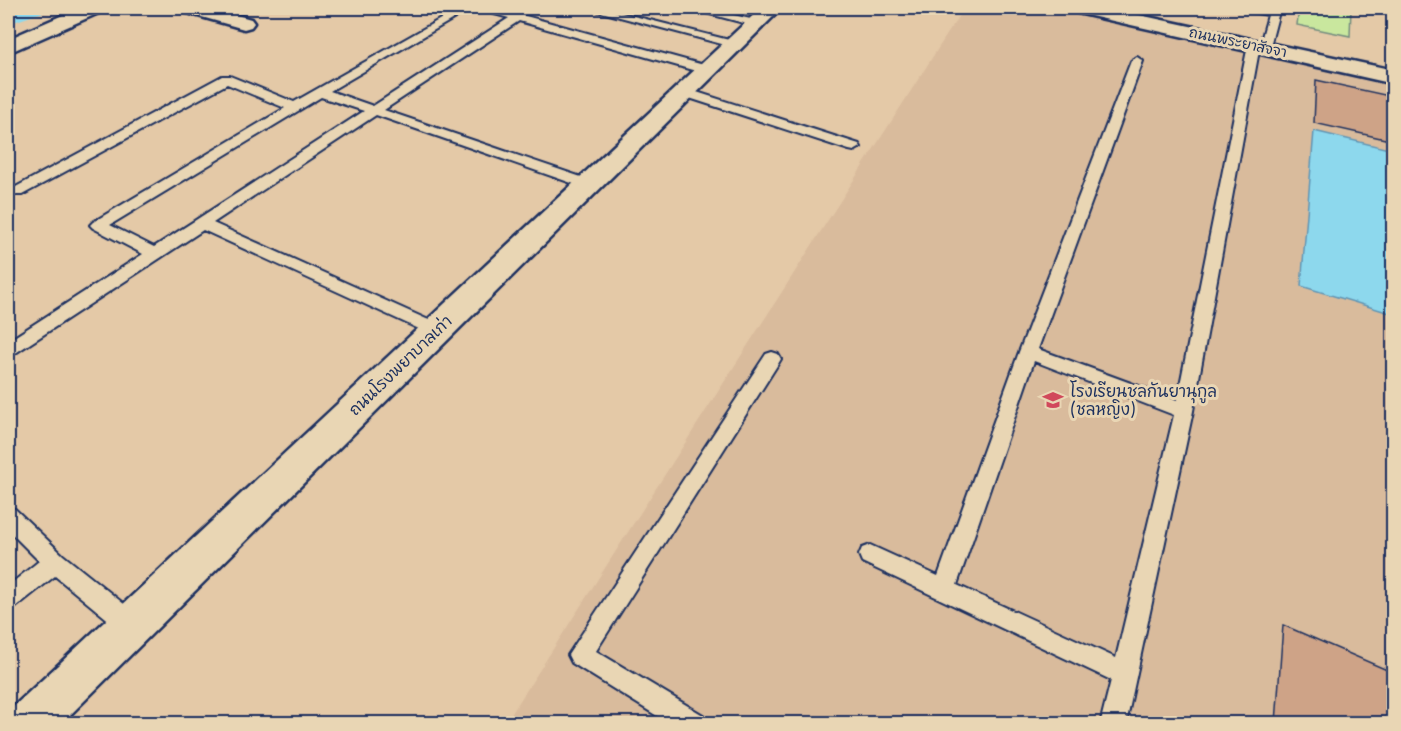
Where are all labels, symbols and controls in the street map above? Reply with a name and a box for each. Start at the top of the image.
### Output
street label: ถนนพระยาสัจจา [1187,21,1289,62]
street label: ถนนโรงพยาบาลเก่า [342,308,456,420]
place label: โรงเรียนชลกันยานุกูล (ชลหญิง) [1070,378,1217,420]
school or university icon: โรงเรียนชลกันยานุกูล (ชลหญิง) [1041,388,1065,412]

